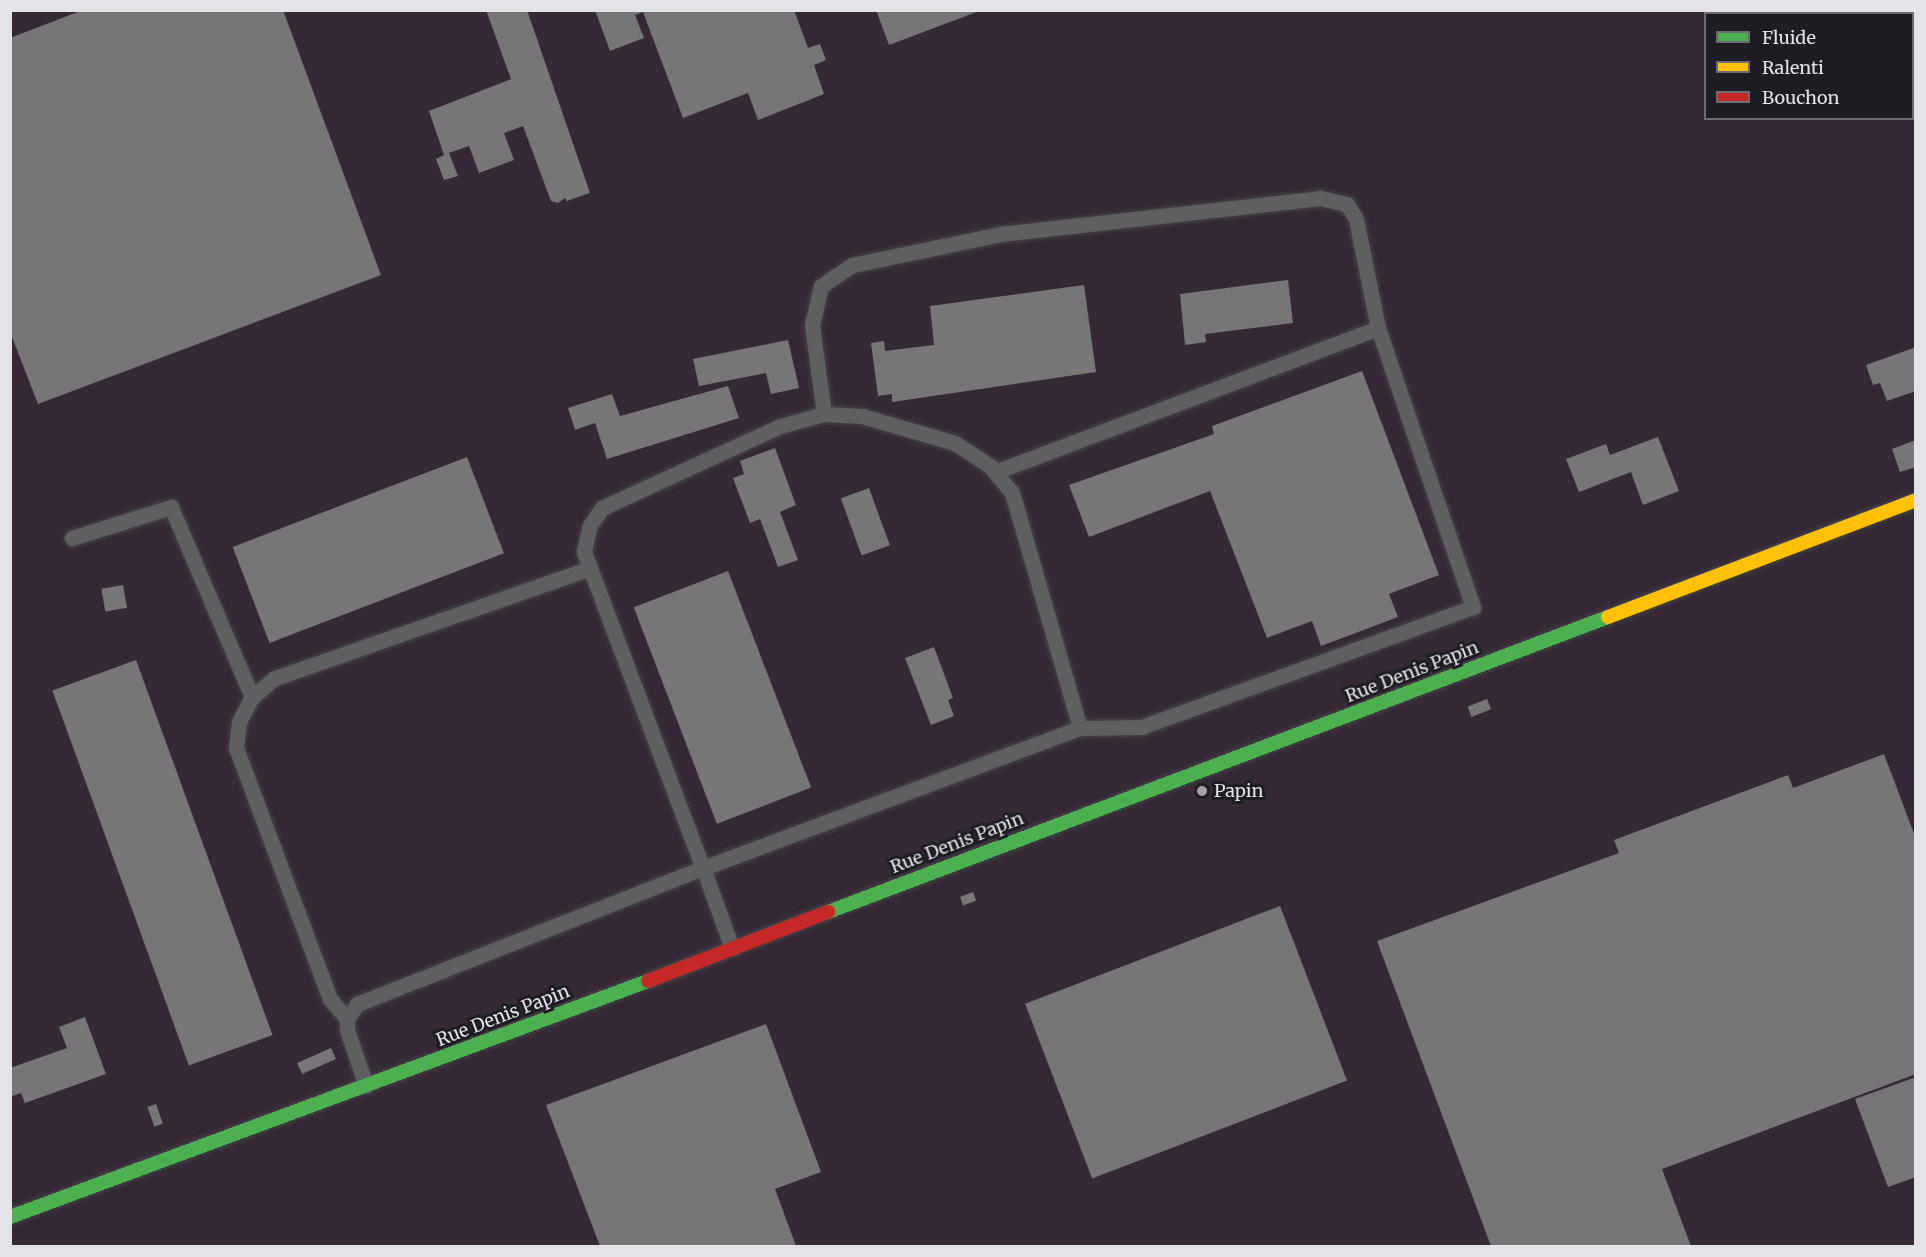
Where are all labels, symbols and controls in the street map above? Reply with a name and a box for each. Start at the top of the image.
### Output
legend [1704,12,1914,120]
text: Fluide [1762,26,1816,49]
text: Ralenti [1762,56,1824,79]
text: Bouchon [1762,86,1839,109]
street label: Rue Denis Papin [1342,637,1482,707]
place label: Papin [1214,780,1264,802]
marker: Papin [1195,784,1209,798]
street label: Rue Denis Papin [887,808,1027,878]
street label: Rue Denis Papin [433,981,573,1051]

